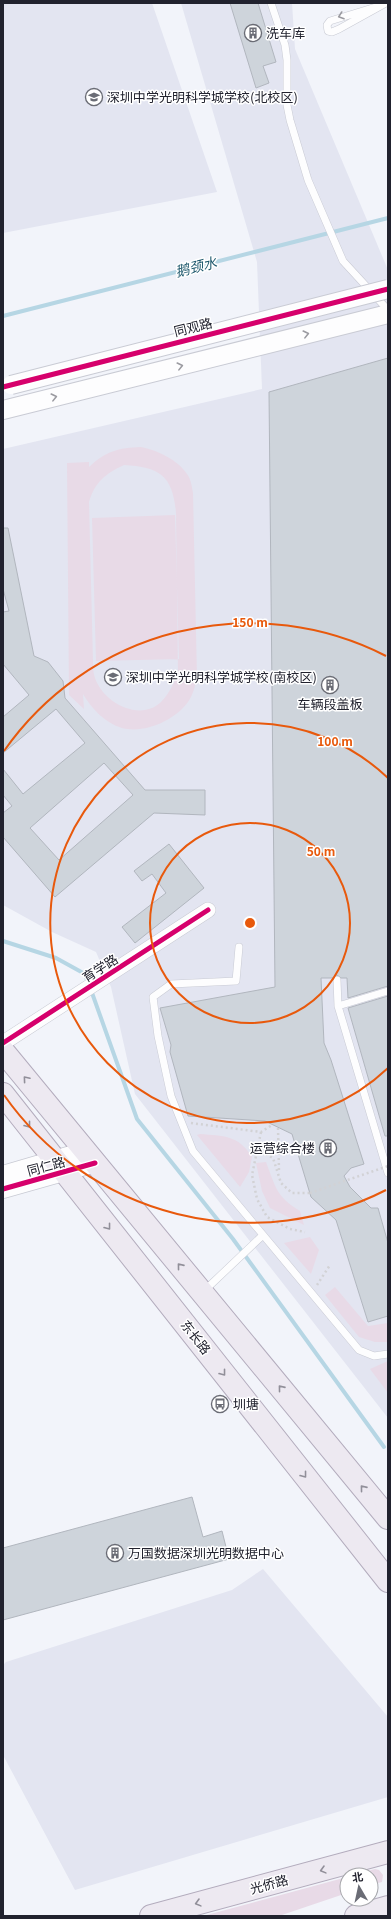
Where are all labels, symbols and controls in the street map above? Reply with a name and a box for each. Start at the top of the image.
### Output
one-way arrow [338,12,345,20]
building icon: 洗车库 [243,23,263,43]
place label: 洗车库 [266,23,305,42]
school or university icon: 深圳中学光明科学城学校(北校区) [84,87,104,107]
place label: 深圳中学光明科学城学校(北校区) [107,87,298,106]
water label: 鹅颈水 [173,251,220,281]
street label: 同观路 [172,313,214,340]
one-way arrow [303,330,310,339]
one-way arrow [177,362,183,370]
one-way arrow [50,393,57,402]
text: 150 m [232,613,268,630]
school or university icon: 深圳中学光明科学城学校(南校区) [103,667,123,687]
place label: 深圳中学光明科学城学校(南校区) [126,667,317,686]
building icon: 车辆段盖板 [320,675,340,695]
place label: 车辆段盖板 [297,694,363,713]
text: 100 m [317,732,353,749]
text: 50 m [307,842,335,859]
centre of rings [243,916,257,930]
street label: 育学路 [78,949,121,986]
one-way arrow [24,1077,31,1084]
one-way arrow [23,1120,30,1127]
place label: 运营综合楼 [250,1138,315,1157]
building icon: 运营综合楼 [318,1138,338,1158]
street label: 同仁路 [25,1151,67,1180]
one-way arrow [103,1222,110,1229]
one-way arrow [178,1264,185,1271]
street label: 东长路 [177,1315,216,1358]
one-way arrow [219,1368,226,1375]
one-way arrow [278,1385,285,1393]
bus stop icon: 圳塘 [210,1394,230,1414]
place label: 圳塘 [233,1394,259,1413]
one-way arrow [299,1470,306,1477]
one-way arrow [361,1486,368,1493]
building icon: 万国数据深圳光明数据中心 [105,1543,125,1563]
place label: 万国数据深圳光明数据中心 [128,1543,284,1562]
one-way arrow [320,1865,327,1874]
north arrow [339,1867,379,1907]
text: 北 [351,1867,364,1885]
street label: 光侨路 [248,1869,290,1898]
one-way arrow [194,1899,201,1907]

